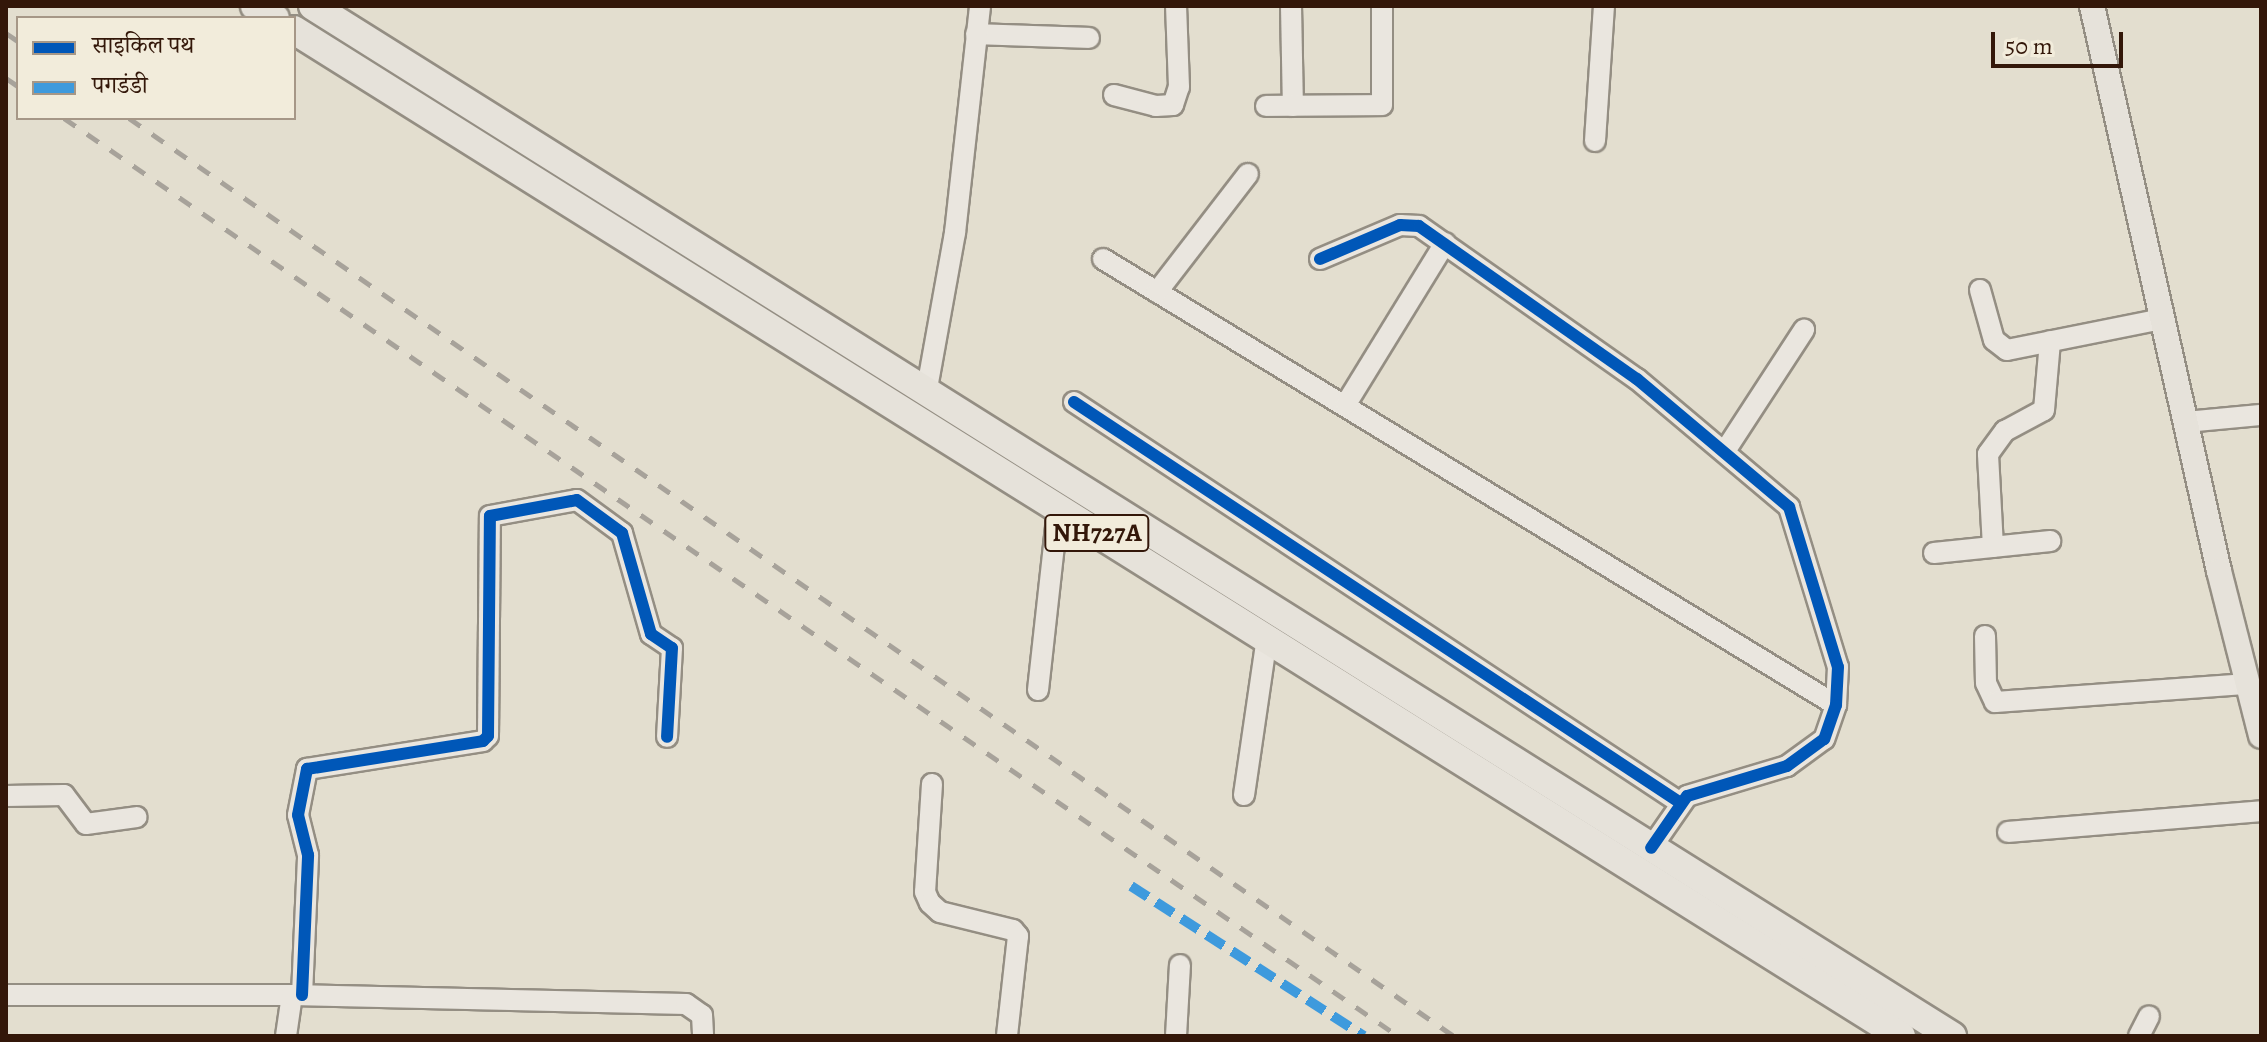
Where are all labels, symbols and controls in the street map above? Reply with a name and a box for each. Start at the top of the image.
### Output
legend [16,16,296,120]
scale bar [1995,16,2127,66]
text: साइकिल पथ [92,29,194,61]
text: 50 m [2005,30,2053,62]
text: पगडंडी [92,69,148,101]
road number: NH727A [1043,511,1151,555]

